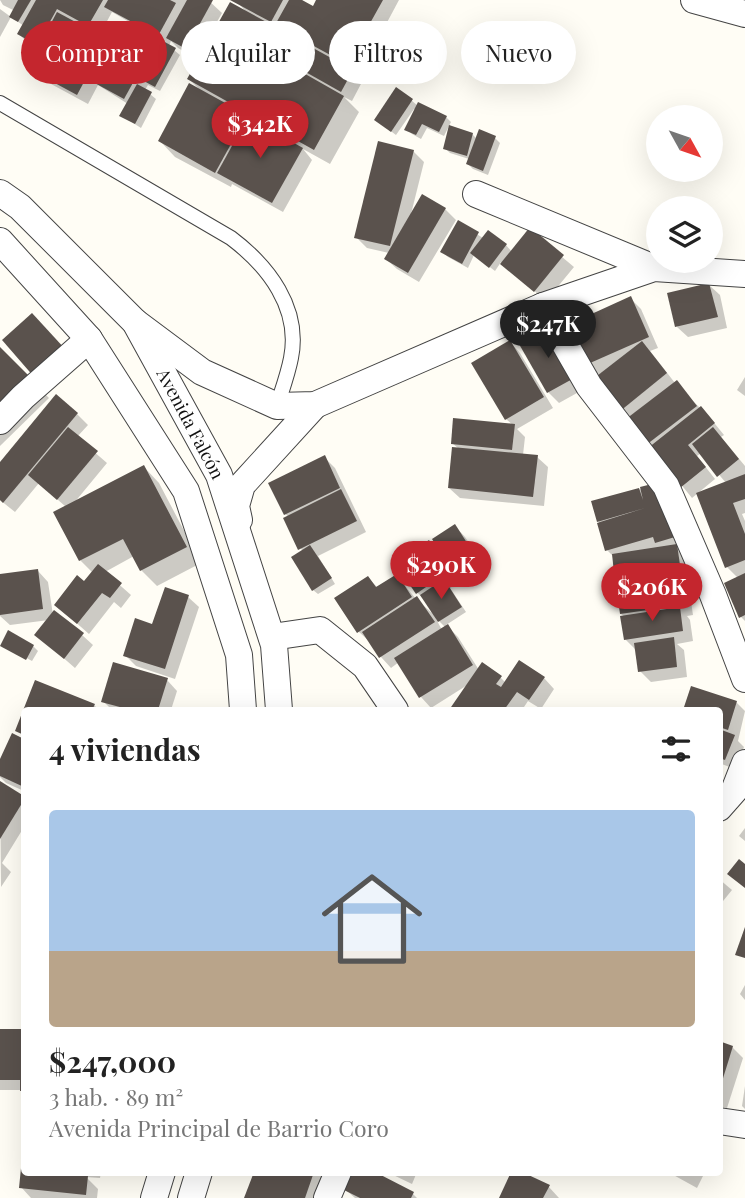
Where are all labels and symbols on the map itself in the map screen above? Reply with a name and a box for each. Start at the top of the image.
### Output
pin: $342K [211,100,309,160]
north arrow [646,105,723,182]
pin: $247K [499,300,597,360]
street label: Avenida Falcón [151,363,230,483]
pin: $290K [392,542,490,601]
pin: $206K [603,564,701,623]

